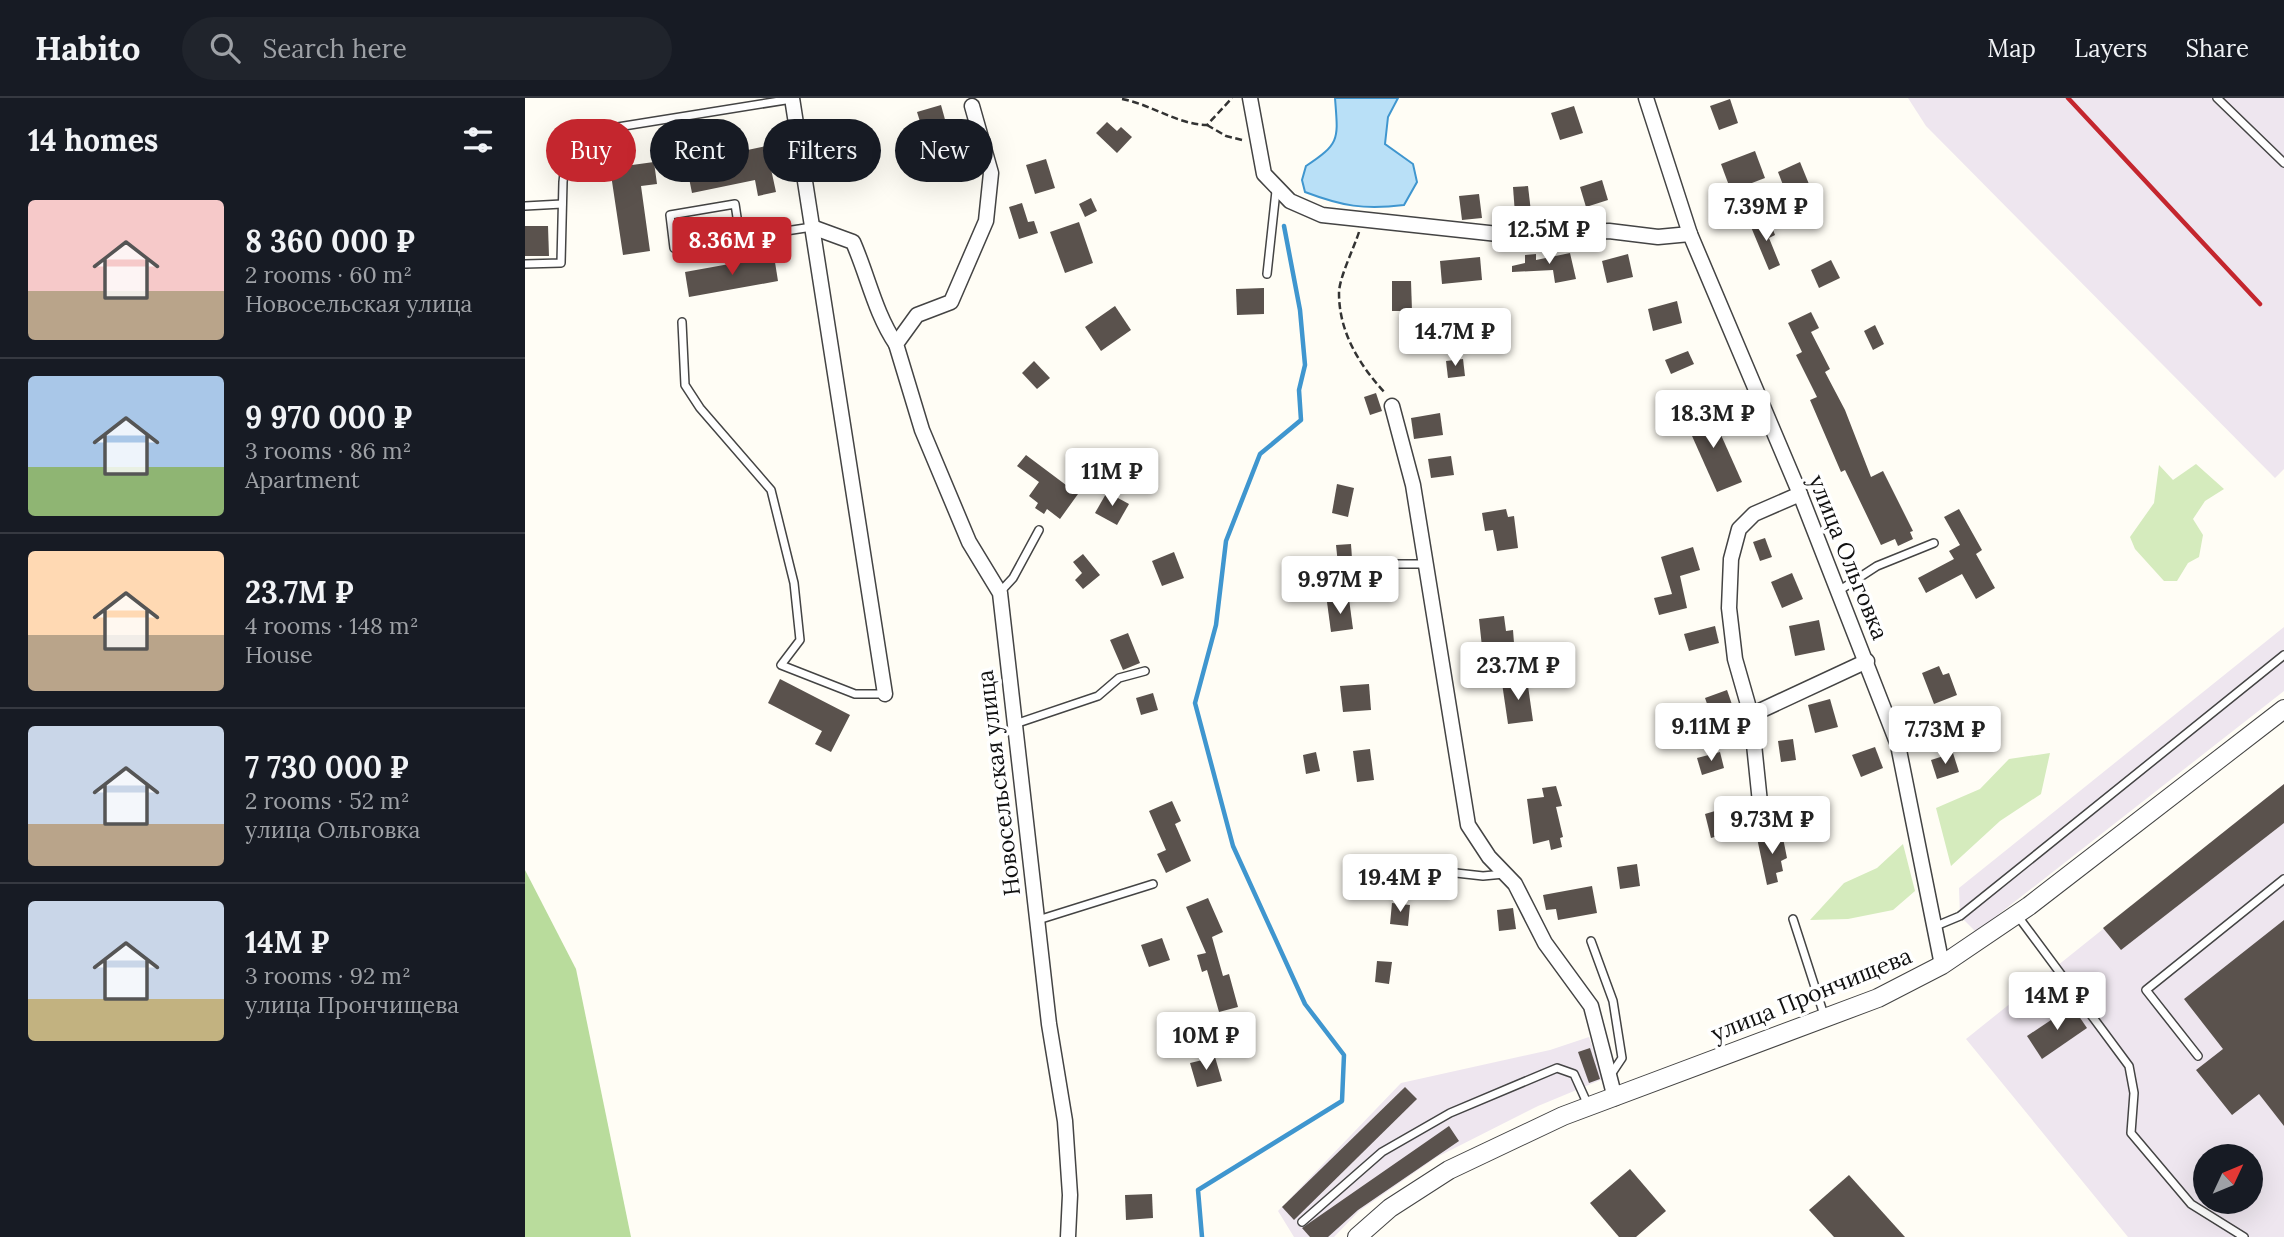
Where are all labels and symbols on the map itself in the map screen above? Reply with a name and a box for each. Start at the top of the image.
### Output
pin: 7.39M ₽ [1701,184,1831,243]
pin: 12.5M ₽ [1484,206,1614,266]
pin: 8.36M ₽ [667,218,797,277]
pin: 14.7M ₽ [1390,308,1520,368]
pin: 18.3M ₽ [1648,390,1778,450]
pin: 11M ₽ [1063,448,1161,508]
street label: улица Ольговка [1803,470,1895,644]
pin: 9.97M ₽ [1275,556,1405,616]
pin: 23.7M ₽ [1453,642,1583,702]
street label: Новосельская улица [970,668,1026,898]
pin: 9.11M ₽ [1646,704,1776,763]
pin: 7.73M ₽ [1880,706,2010,766]
pin: 9.73M ₽ [1707,796,1837,856]
pin: 19.4M ₽ [1335,854,1465,914]
street label: улица Прончищева [1706,940,1916,1048]
pin: 14M ₽ [2008,972,2106,1032]
pin: 10M ₽ [1157,1012,1255,1072]
north arrow [2193,1144,2263,1214]

